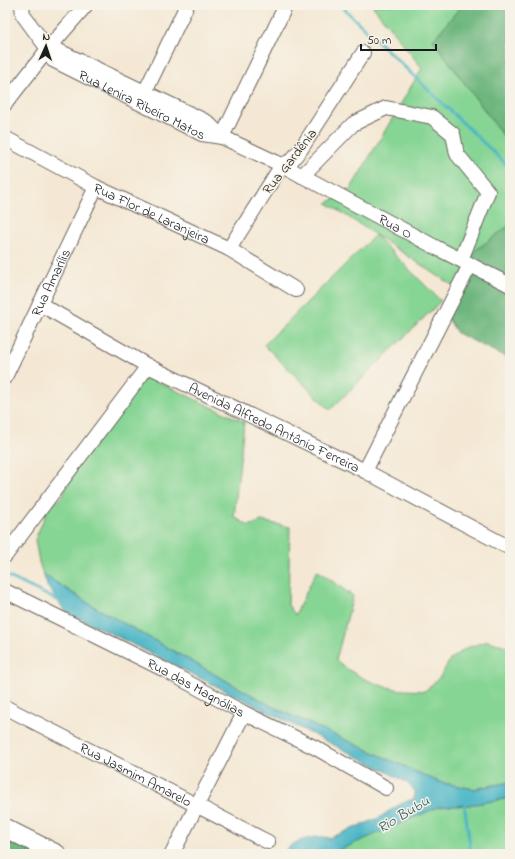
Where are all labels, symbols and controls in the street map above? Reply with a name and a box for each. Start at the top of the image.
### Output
north arrow [26,26,66,66]
scale bar [361,26,436,52]
text: N [42,29,51,45]
text: 50 m [367,32,391,50]
street label: Rua Lenira Ribeiro Matos [74,65,209,146]
street label: Rua Gardênia [258,124,323,199]
street label: Rua Flor de Laranjeira [90,178,213,251]
street label: Rua O [374,209,416,245]
street label: Rua Amarílis [27,246,77,320]
street label: Avenida Alfredo Antônio Ferreira [185,378,363,479]
street label: Rua das Magnólias [143,654,248,724]
street label: Rua Jasmim Amarelo [75,738,195,813]
water label: Rio Bubu [373,790,434,839]

